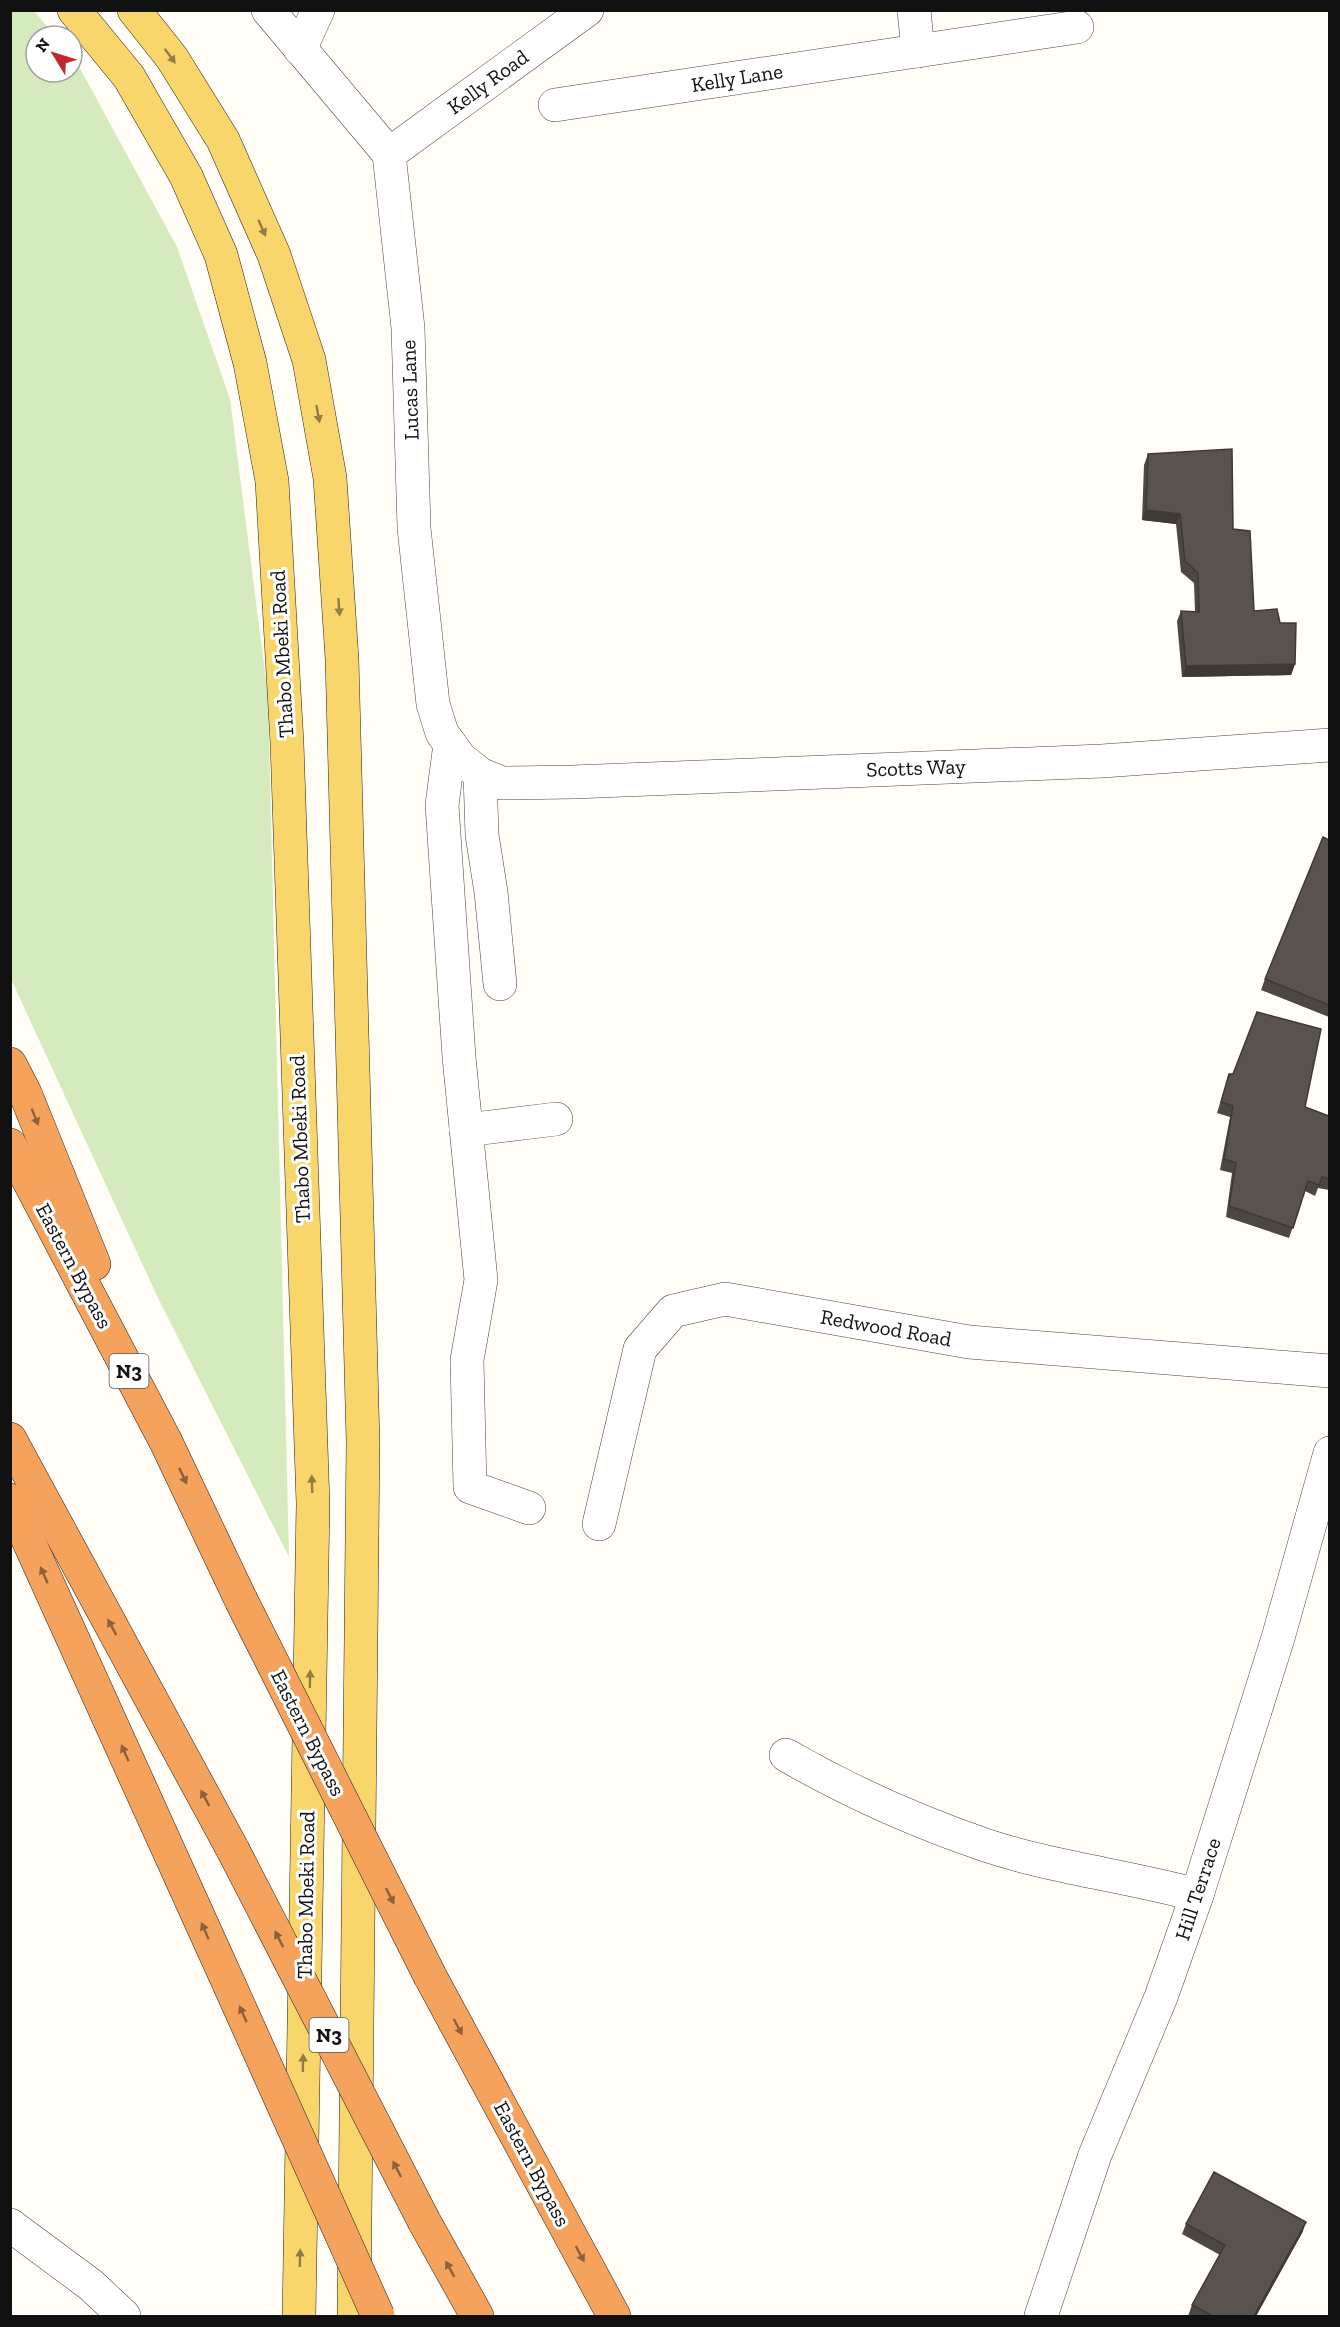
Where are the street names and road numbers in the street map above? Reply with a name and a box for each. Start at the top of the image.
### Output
street label: Kelly Road [442,44,533,119]
street label: Kelly Lane [689,58,785,97]
street label: Lucas Lane [395,339,424,441]
street label: Thabo Mbeki Road [265,569,298,739]
street label: Scotts Way [866,753,966,782]
street label: Thabo Mbeki Road [284,1054,315,1223]
street label: Eastern Bypass [31,1199,118,1333]
street label: Redwood Road [819,1304,954,1351]
road number: N3 [110,1354,148,1388]
street label: Eastern Bypass [266,1666,351,1800]
street label: Thabo Mbeki Road [292,1810,319,1979]
street label: Hill Terrace [1169,1834,1226,1943]
road number: N3 [310,2018,348,2052]
street label: Eastern Bypass [489,2097,576,2231]

